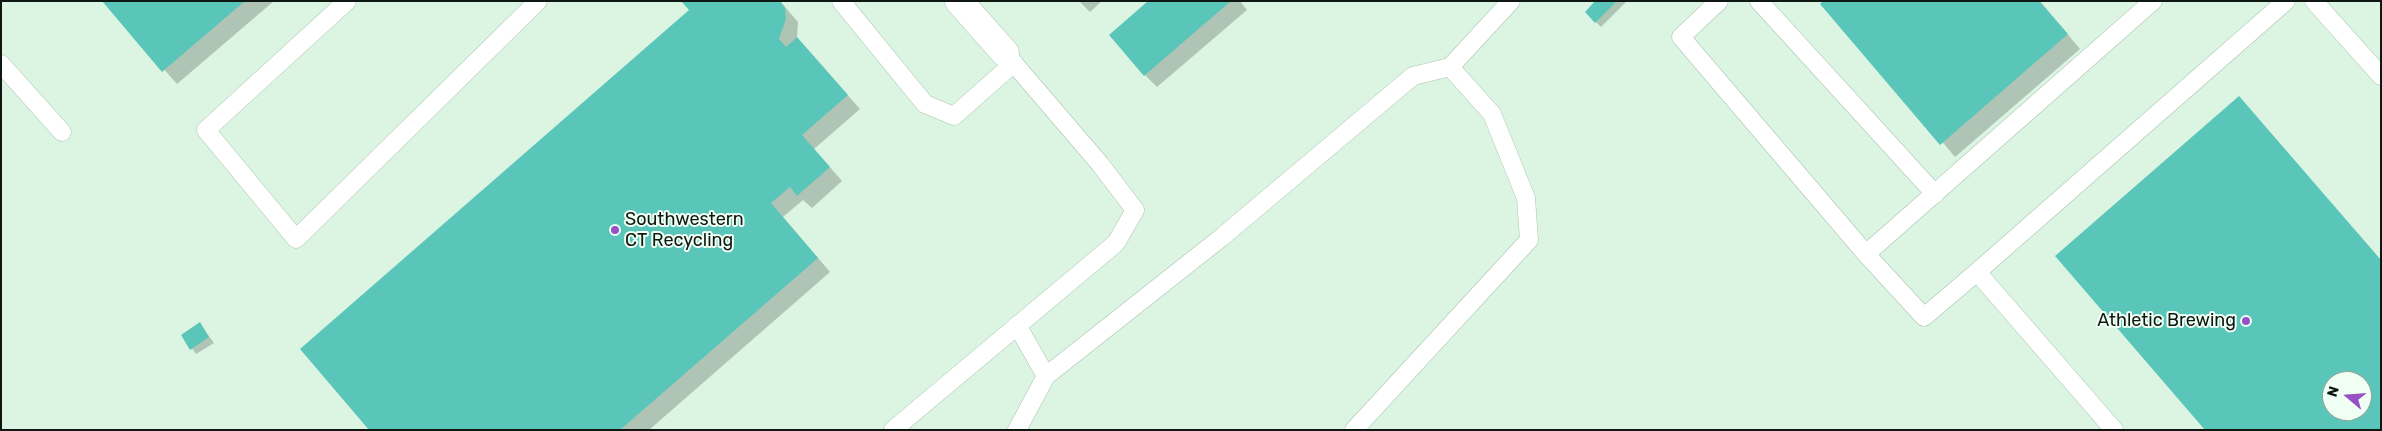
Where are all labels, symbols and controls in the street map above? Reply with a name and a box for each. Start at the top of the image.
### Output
place label: Southwestern CT Recycling [625,209,744,252]
marker: Southwestern CT Recycling [609,224,621,236]
place label: Athletic Brewing [2097,310,2236,332]
marker: Athletic Brewing [2240,315,2252,327]
north arrow [2322,371,2372,421]
text: N [2324,384,2343,399]

